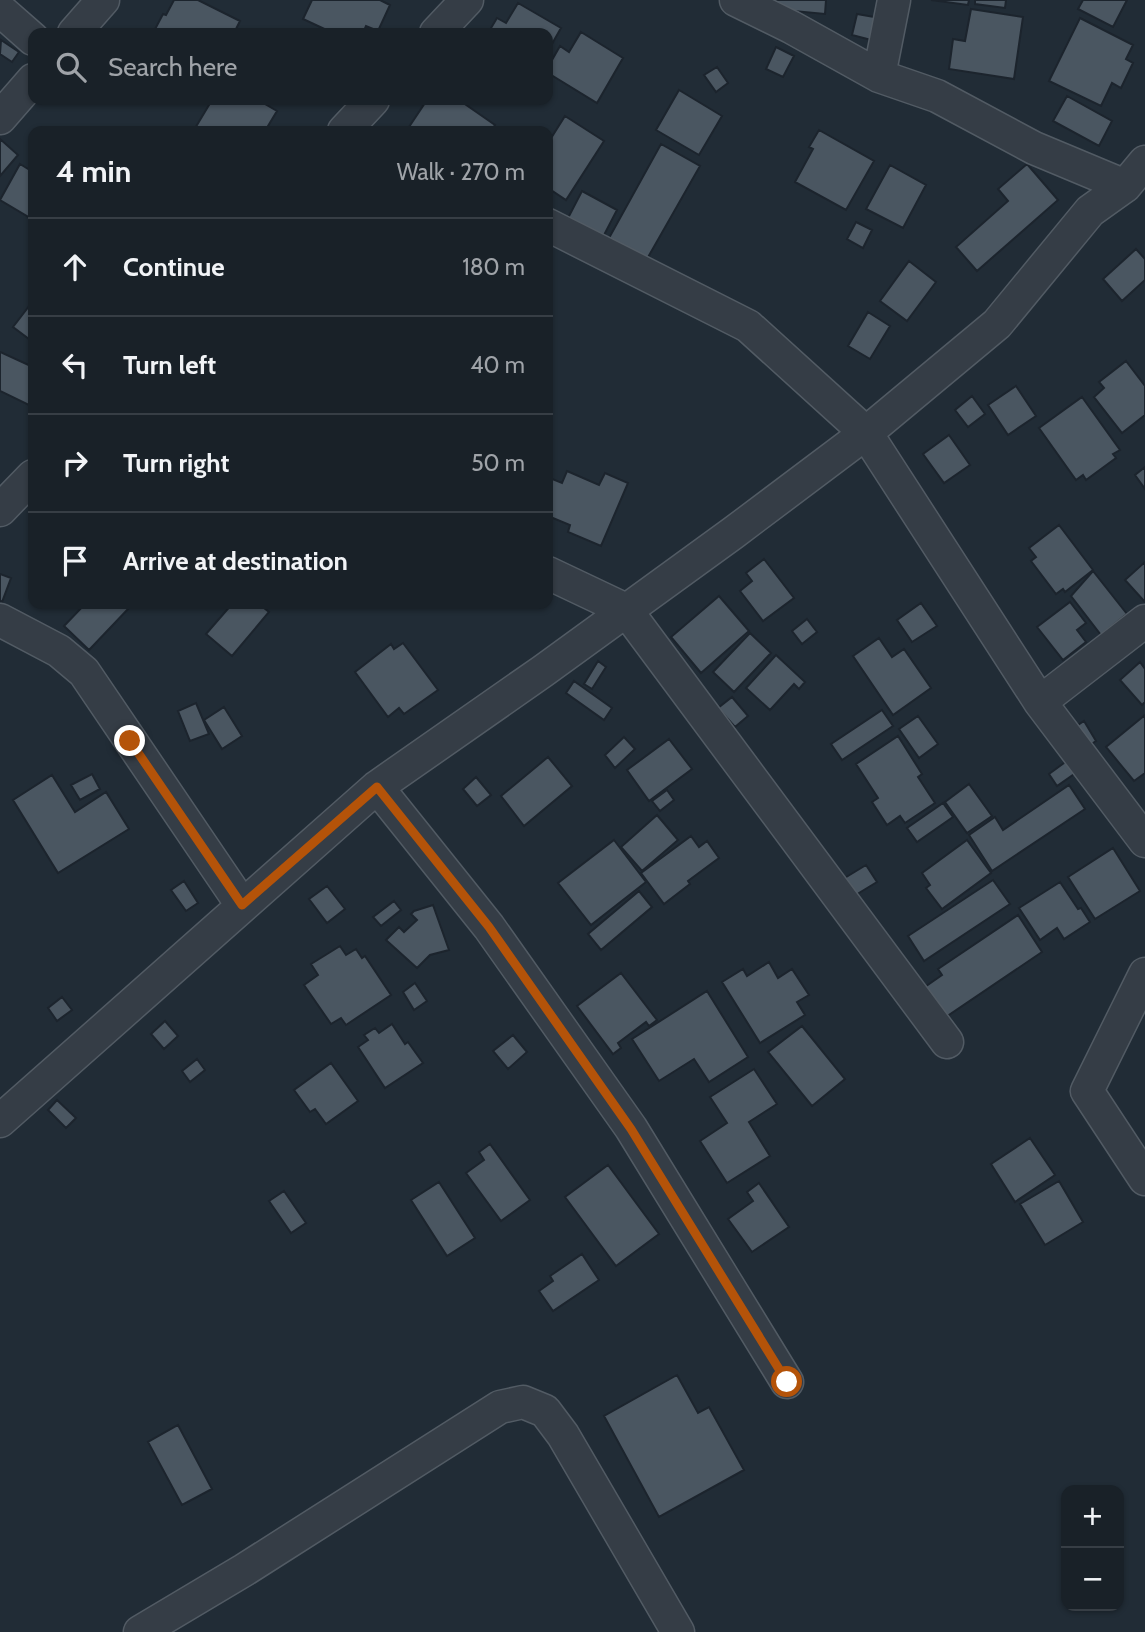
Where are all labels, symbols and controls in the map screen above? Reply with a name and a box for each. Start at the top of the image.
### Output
search box [28,28,553,105]
icon: search [52,48,90,86]
text: Search here [108,51,237,83]
text: 4 min [56,153,131,190]
text: Walk · 270 m [397,158,525,186]
icon: ahead [56,248,94,286]
text: Continue [123,251,225,283]
text: 180 m [462,253,525,281]
icon: left [56,346,94,384]
text: Turn left [123,349,216,381]
text: 40 m [470,351,525,379]
icon: right [56,444,94,482]
text: Turn right [123,447,229,479]
text: 50 m [471,449,525,477]
icon: arrive [56,542,94,580]
text: Arrive at destination [123,545,348,577]
route end [114,725,145,756]
route start [771,1366,802,1397]
map controls [1061,1485,1124,1611]
button: + [1061,1485,1124,1548]
button: − [1061,1548,1124,1611]

